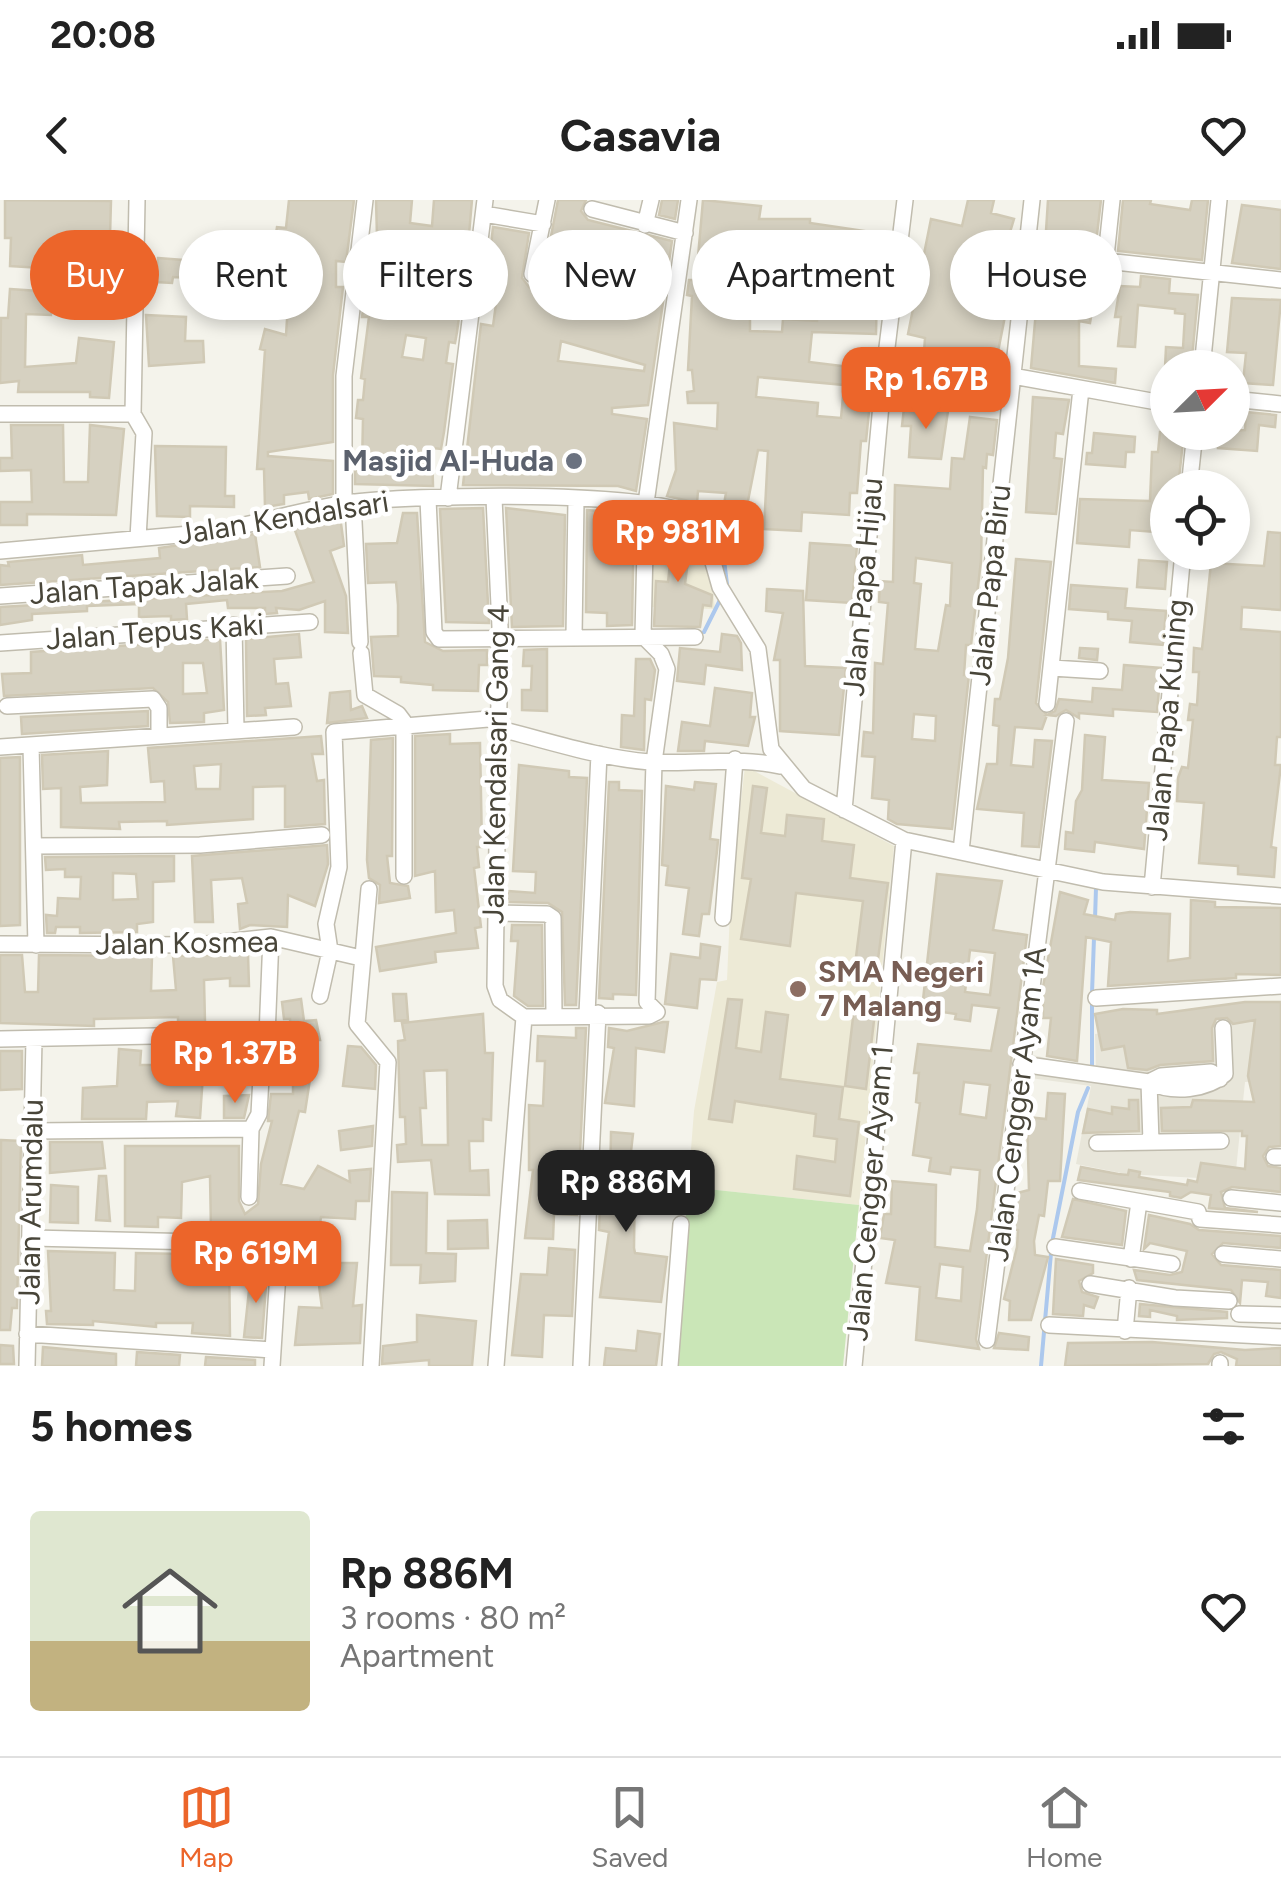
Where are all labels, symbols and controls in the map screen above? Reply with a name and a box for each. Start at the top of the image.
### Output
text: 20:08 [50,12,156,58]
icon: back [30,108,85,163]
text: Casavia [560,108,721,162]
icon: heart [1196,108,1251,163]
chip: Buy [30,230,159,320]
chip: Rent [179,230,323,320]
chip: Filters [343,230,508,320]
chip: New [528,230,672,320]
chip: Apartment [692,230,930,320]
chip: House [950,230,1122,320]
pin: Rp 1.67B [823,347,1029,432]
north arrow [1150,350,1250,450]
map controls [1150,350,1250,570]
text: Rp 1.67B [864,360,988,398]
place label: Masjid Al-Huda [342,442,554,479]
marker: Masjid Al-Huda [563,450,585,472]
button: locate [1150,470,1250,570]
street label: Jalan Papa Hijau [835,476,890,698]
street label: Jalan Kendalsari [174,483,391,553]
street label: Jalan Papa Biru [961,483,1018,687]
pin: Rp 981M [586,500,770,585]
text: Rp 981M [615,513,741,551]
street label: Jalan Tapak Jalak [28,559,260,612]
street label: Jalan Papa Kuning [1137,597,1196,842]
street label: Jalan Kendalsari Gang 4 [474,604,517,924]
street label: Jalan Tepus Kaki [45,605,265,658]
street label: Jalan Kosmea [95,922,279,963]
street label: Jalan Cengger Ayam 1A [979,944,1054,1264]
place label: SMA Negeri 7 Malang [818,953,984,1024]
marker: SMA Negeri 7 Malang [787,978,809,1000]
pin: Rp 1.37B [132,1021,338,1106]
text: Rp 1.37B [173,1034,297,1072]
street label: Jalan Cengger Ayam 1 [838,1044,901,1342]
street label: Jalan Arumdalu [10,1099,51,1305]
pin: Rp 886M [534,1150,718,1235]
text: Rp 886M [560,1163,692,1201]
pin: Rp 619M [164,1221,348,1306]
text: Rp 619M [193,1234,319,1272]
icon: filters [1196,1399,1251,1454]
text: 5 homes [30,1401,192,1452]
text: Rp 886M [340,1548,514,1599]
icon: home [110,1551,230,1671]
icon: heart [1196,1584,1251,1639]
text: 3 rooms · 80 m² [340,1599,566,1637]
text: Apartment [340,1637,494,1675]
tab: Map [179,1780,234,1874]
tab: Saved [591,1780,668,1874]
tab: Home [1026,1780,1102,1874]

